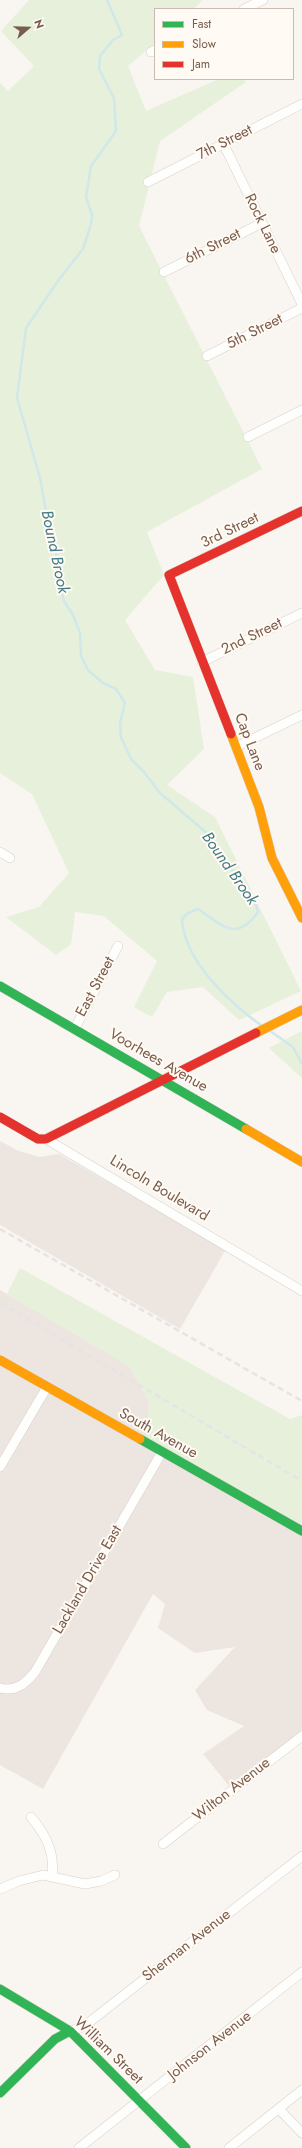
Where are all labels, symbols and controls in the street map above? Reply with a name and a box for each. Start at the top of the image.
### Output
north arrow [8,8,48,48]
legend [154,8,294,80]
text: Fast [192,15,211,33]
text: N [30,17,48,31]
text: Slow [192,35,216,53]
text: Jam [192,55,210,73]
street label: 7th Street [194,121,256,165]
street label: Rock Lane [240,191,284,257]
street label: 6th Street [182,225,244,269]
street label: 5th Street [224,310,286,354]
water label: Bound Brook [36,509,72,595]
street label: 3rd Street [198,509,262,553]
street label: 2nd Street [219,615,285,659]
street label: Cap Lane [230,711,268,773]
water label: Bound Brook [197,829,261,909]
street label: East Street [73,954,119,1020]
street label: Voorhees Avenue [106,1026,210,1096]
street label: Lincoln Boulevard [106,1152,212,1226]
street label: South Avenue [116,1405,200,1463]
street label: Lackland Drive East [50,1523,126,1637]
street label: Wilton Avenue [190,1754,274,1826]
street label: Sherman Avenue [139,1906,235,1986]
street label: Johnson Avenue [165,2008,255,2084]
street label: William Street [70,2014,146,2088]

